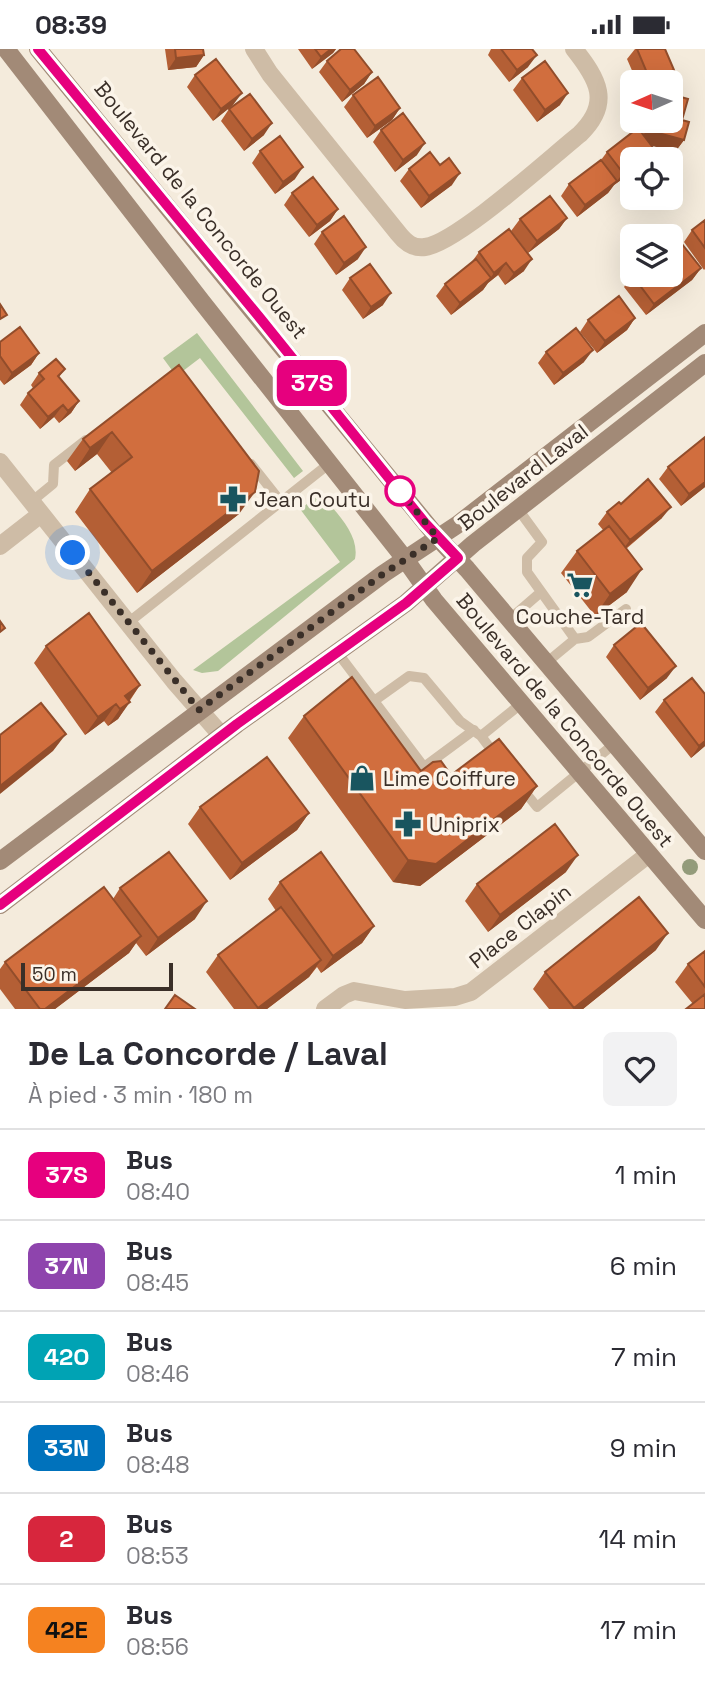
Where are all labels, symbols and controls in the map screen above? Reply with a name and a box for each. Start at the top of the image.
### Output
text: 08:39 [35,8,107,42]
north arrow [620,70,682,133]
map controls [620,70,683,287]
street label: Boulevard de la Concorde Ouest [89,76,313,344]
button: locate [620,147,683,210]
button: layers [620,224,683,287]
line badge: 37S [272,360,352,406]
text: 37S [291,367,333,398]
street label: Boulevard Laval [453,418,593,536]
unlabelled marker [385,476,415,506]
pharmacy icon: Jean Coutu [218,484,248,514]
place label: Jean Coutu [254,486,371,513]
your location [55,535,90,570]
supermarket icon: Couche-Tard [565,570,595,600]
street label: Boulevard de la Concorde Ouest [451,587,679,853]
place label: Couche-Tard [516,603,644,630]
shop icon: Lime Coiffure [347,763,377,793]
place label: Lime Coiffure [383,765,516,792]
pharmacy icon: Uniprix [393,809,423,839]
place label: Uniprix [429,811,500,838]
street label: Place Clapin [464,878,576,974]
scale bar [21,960,173,992]
text: 50 m [32,962,77,987]
button: heart [603,1032,677,1106]
text: De La Concorde / Laval [28,1033,388,1075]
text: À pied · 3 min · 180 m [28,1080,253,1110]
text: Bus [126,1143,173,1177]
text: 1 min [615,1158,677,1192]
text: 37S [45,1159,88,1190]
text: 08:40 [126,1177,190,1207]
text: Bus [126,1234,173,1268]
text: 6 min [610,1249,677,1283]
text: 37N [45,1250,88,1281]
text: 08:45 [126,1268,189,1298]
text: Bus [126,1325,173,1359]
text: 7 min [611,1340,677,1374]
text: 42O [44,1341,89,1372]
text: 08:46 [126,1359,189,1389]
text: Bus [126,1416,173,1450]
text: 9 min [610,1431,677,1465]
text: 33N [44,1432,89,1463]
text: 08:48 [126,1450,190,1480]
text: Bus [126,1507,173,1541]
text: 14 min [599,1522,677,1556]
text: 2 [59,1523,74,1554]
text: 08:53 [126,1541,189,1571]
text: Bus [126,1598,173,1632]
text: 17 min [600,1613,677,1647]
text: 42E [45,1614,88,1645]
text: 08:56 [126,1632,189,1662]

